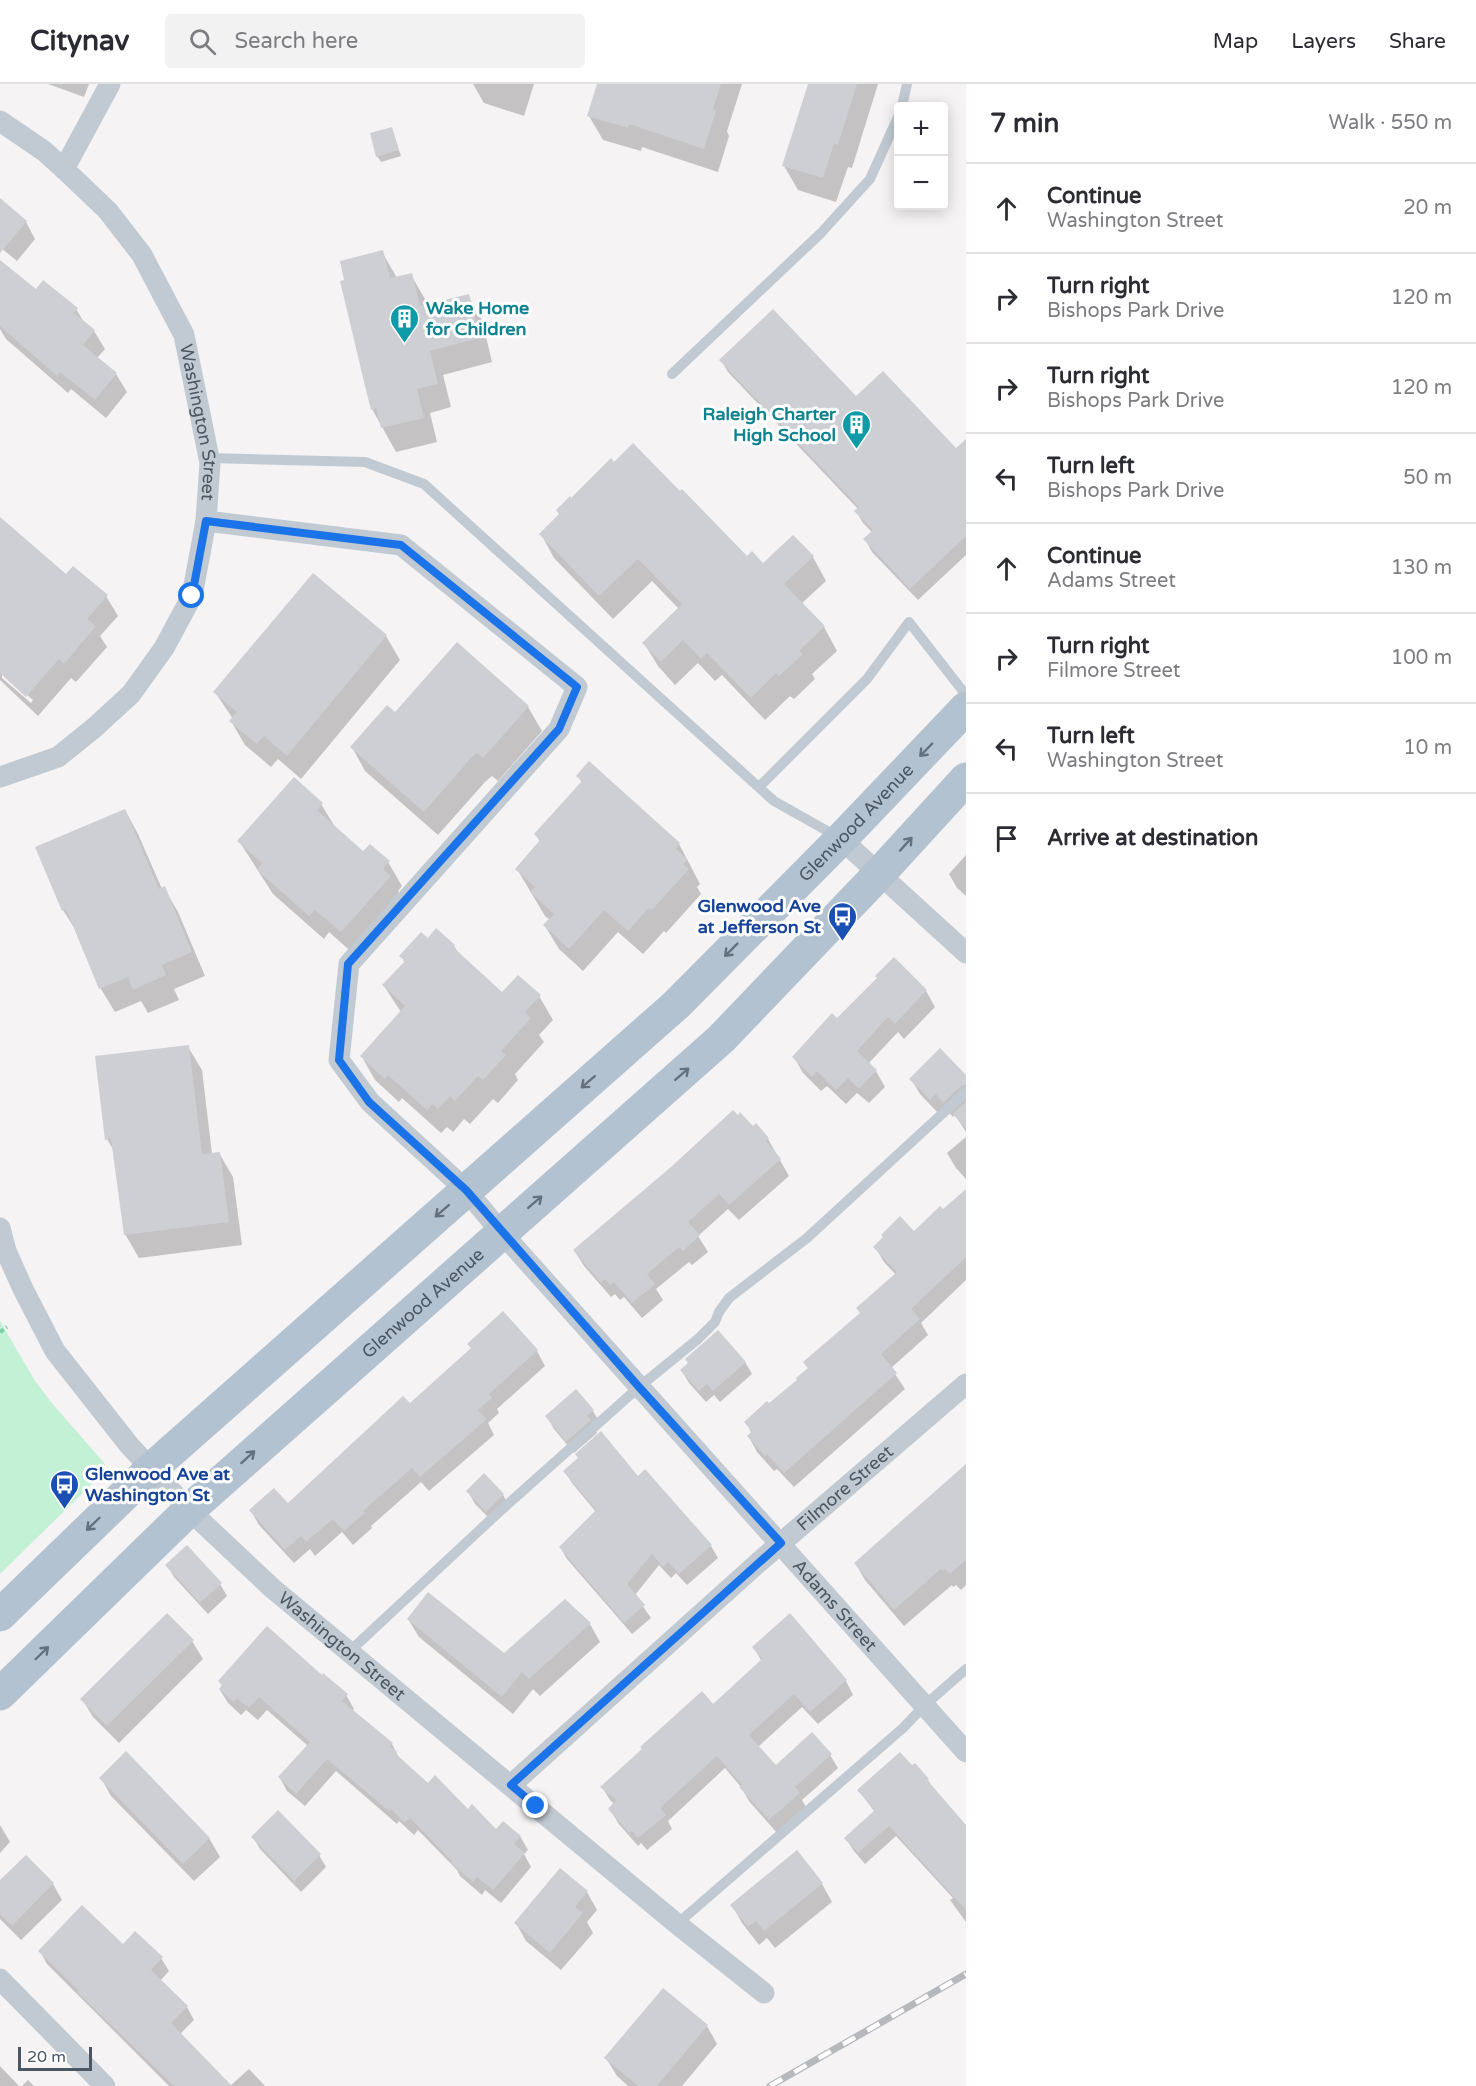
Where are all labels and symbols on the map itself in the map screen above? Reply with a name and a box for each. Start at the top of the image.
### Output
place label: Wake Home for Children [426,297,529,340]
building icon: Wake Home for Children [389,302,421,344]
street label: Washington Street [175,342,221,502]
place label: Raleigh Charter High School [703,403,837,446]
building icon: Raleigh Charter High School [841,408,873,450]
route start [178,582,204,608]
one-way arrow [919,742,933,757]
street label: Glenwood Avenue [794,759,918,886]
one-way arrow [899,837,913,852]
place label: Glenwood Ave at Jefferson St [697,895,821,938]
bus stop icon: Glenwood Ave at Jefferson St [826,900,858,942]
one-way arrow [724,942,738,957]
one-way arrow [674,1067,689,1081]
one-way arrow [580,1076,596,1089]
one-way arrow [527,1195,542,1209]
one-way arrow [435,1204,450,1218]
street label: Glenwood Avenue [357,1243,488,1363]
street label: Filmore Street [792,1440,898,1536]
one-way arrow [240,1450,255,1464]
place label: Glenwood Ave at Washington St [85,1463,230,1506]
bus stop icon: Glenwood Ave at Washington St [48,1468,80,1510]
one-way arrow [86,1517,101,1531]
street label: Adams Street [788,1555,882,1656]
street label: Washington Street [274,1587,410,1705]
one-way arrow [34,1646,49,1660]
route end [522,1792,548,1818]
scale bar [18,2044,92,2072]

